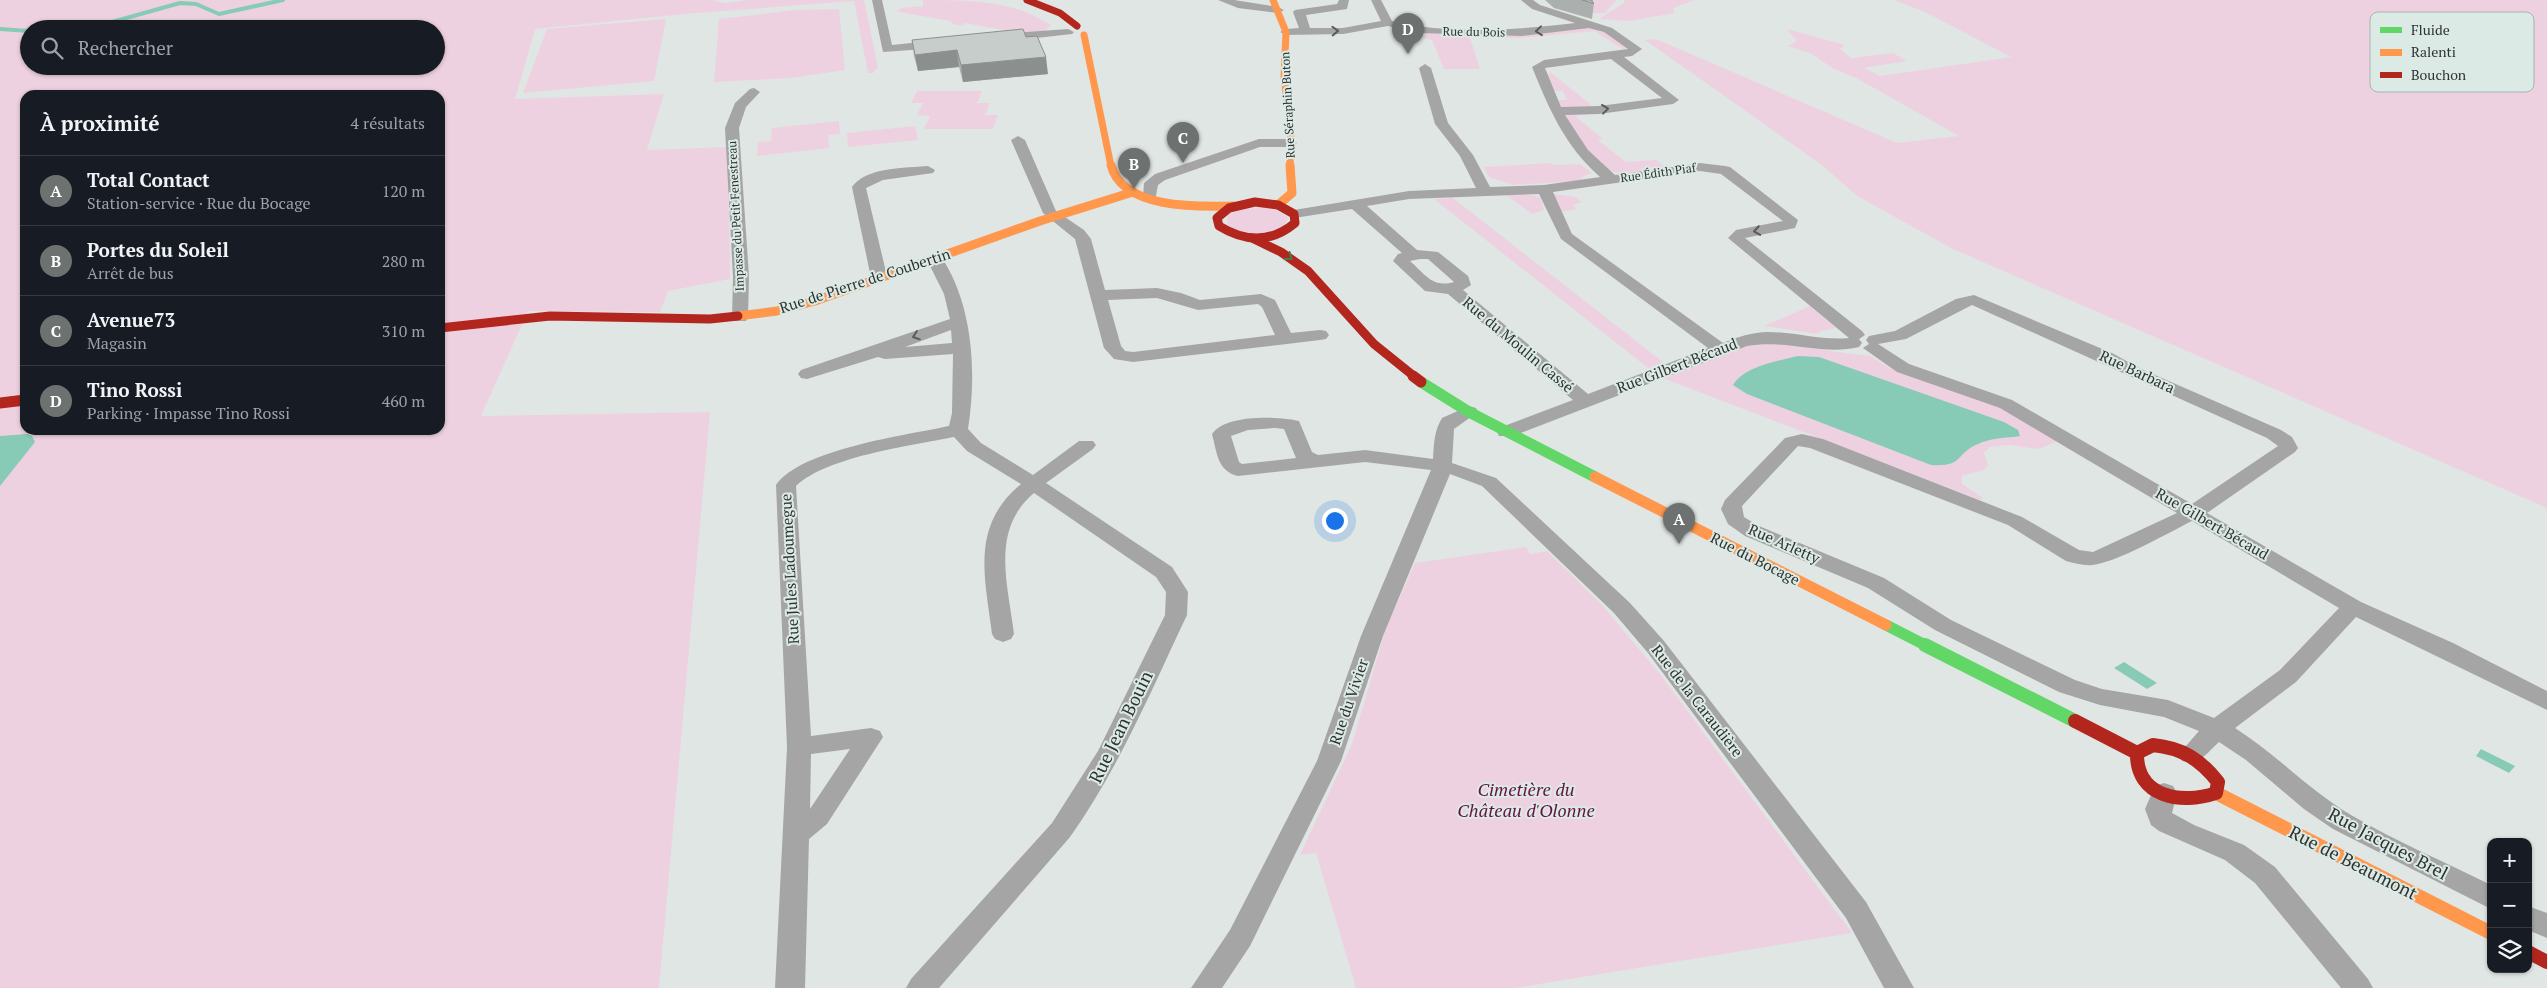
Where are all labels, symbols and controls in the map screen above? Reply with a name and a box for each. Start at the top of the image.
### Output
legend [2370,12,2534,92]
pin: D [1392,13,1424,54]
search box [20,20,445,75]
text: Fluide [2411,20,2450,39]
street label: Rue du Bois [1442,23,1506,40]
one-way arrow [1332,26,1339,36]
one-way arrow [1535,26,1543,37]
icon: search [38,34,66,62]
text: Rechercher [78,35,173,60]
text: Ralenti [2411,42,2456,61]
street label: Rue Séraphin Buton [1277,51,1298,159]
text: Bouchon [2411,65,2467,84]
one-way arrow [1601,104,1609,115]
text: À proximité [40,109,160,137]
text: 4 résultats [351,112,425,134]
pin: C [1167,122,1199,163]
street label: Impasse du Petit Fenestreau [724,140,747,292]
pin: B [1118,148,1150,189]
street label: Rue Édith Piaf [1619,160,1698,185]
text: Total Contact [87,167,210,192]
text: A [50,180,62,202]
text: 120 m [382,180,425,202]
text: Station-service · Rue du Bocage [87,192,311,214]
one-way arrow [1752,225,1761,235]
text: Portes du Soleil [87,237,229,262]
street label: Rue de Pierre de Coubertin [777,243,953,317]
text: B [51,250,61,272]
text: 280 m [382,250,425,272]
one-way arrow [1283,251,1293,260]
text: Arrêt de bus [87,262,174,284]
street label: Rue du Moulin Cassé [1459,292,1578,397]
text: Avenue73 [87,307,175,332]
text: C [51,320,61,342]
text: 310 m [382,320,425,342]
one-way arrow [913,330,921,340]
text: Magasin [87,332,147,354]
street label: Rue Gilbert Bécaud [1613,333,1740,397]
street label: Rue Barbara [2096,345,2179,397]
text: Tino Rossi [87,377,182,402]
text: D [50,390,62,412]
text: 460 m [382,390,425,412]
text: Parking · Impasse Tino Rossi [87,402,290,424]
street label: Rue Gilbert Bécaud [2152,483,2273,564]
street label: Rue Jules Ladoumegue [775,493,803,645]
pin: A [1663,503,1695,544]
your location [1322,508,1348,534]
street label: Rue Arletty [1746,519,1823,568]
street label: Rue du Bocage [1707,527,1803,589]
street label: Rue de la Caraudière [1648,640,1748,761]
street label: Rue du Vivier [1324,656,1372,747]
street label: Rue Jean Bouin [1083,666,1158,787]
park label: Cimetière du Château d'Olonne [1457,777,1595,822]
street label: Rue Jacques Brel [2324,801,2453,885]
street label: Rue de Beaumont [2285,819,2422,905]
map controls [2487,838,2532,973]
button: + [2487,838,2532,883]
button: − [2487,883,2532,928]
button: layers [2487,928,2532,973]

